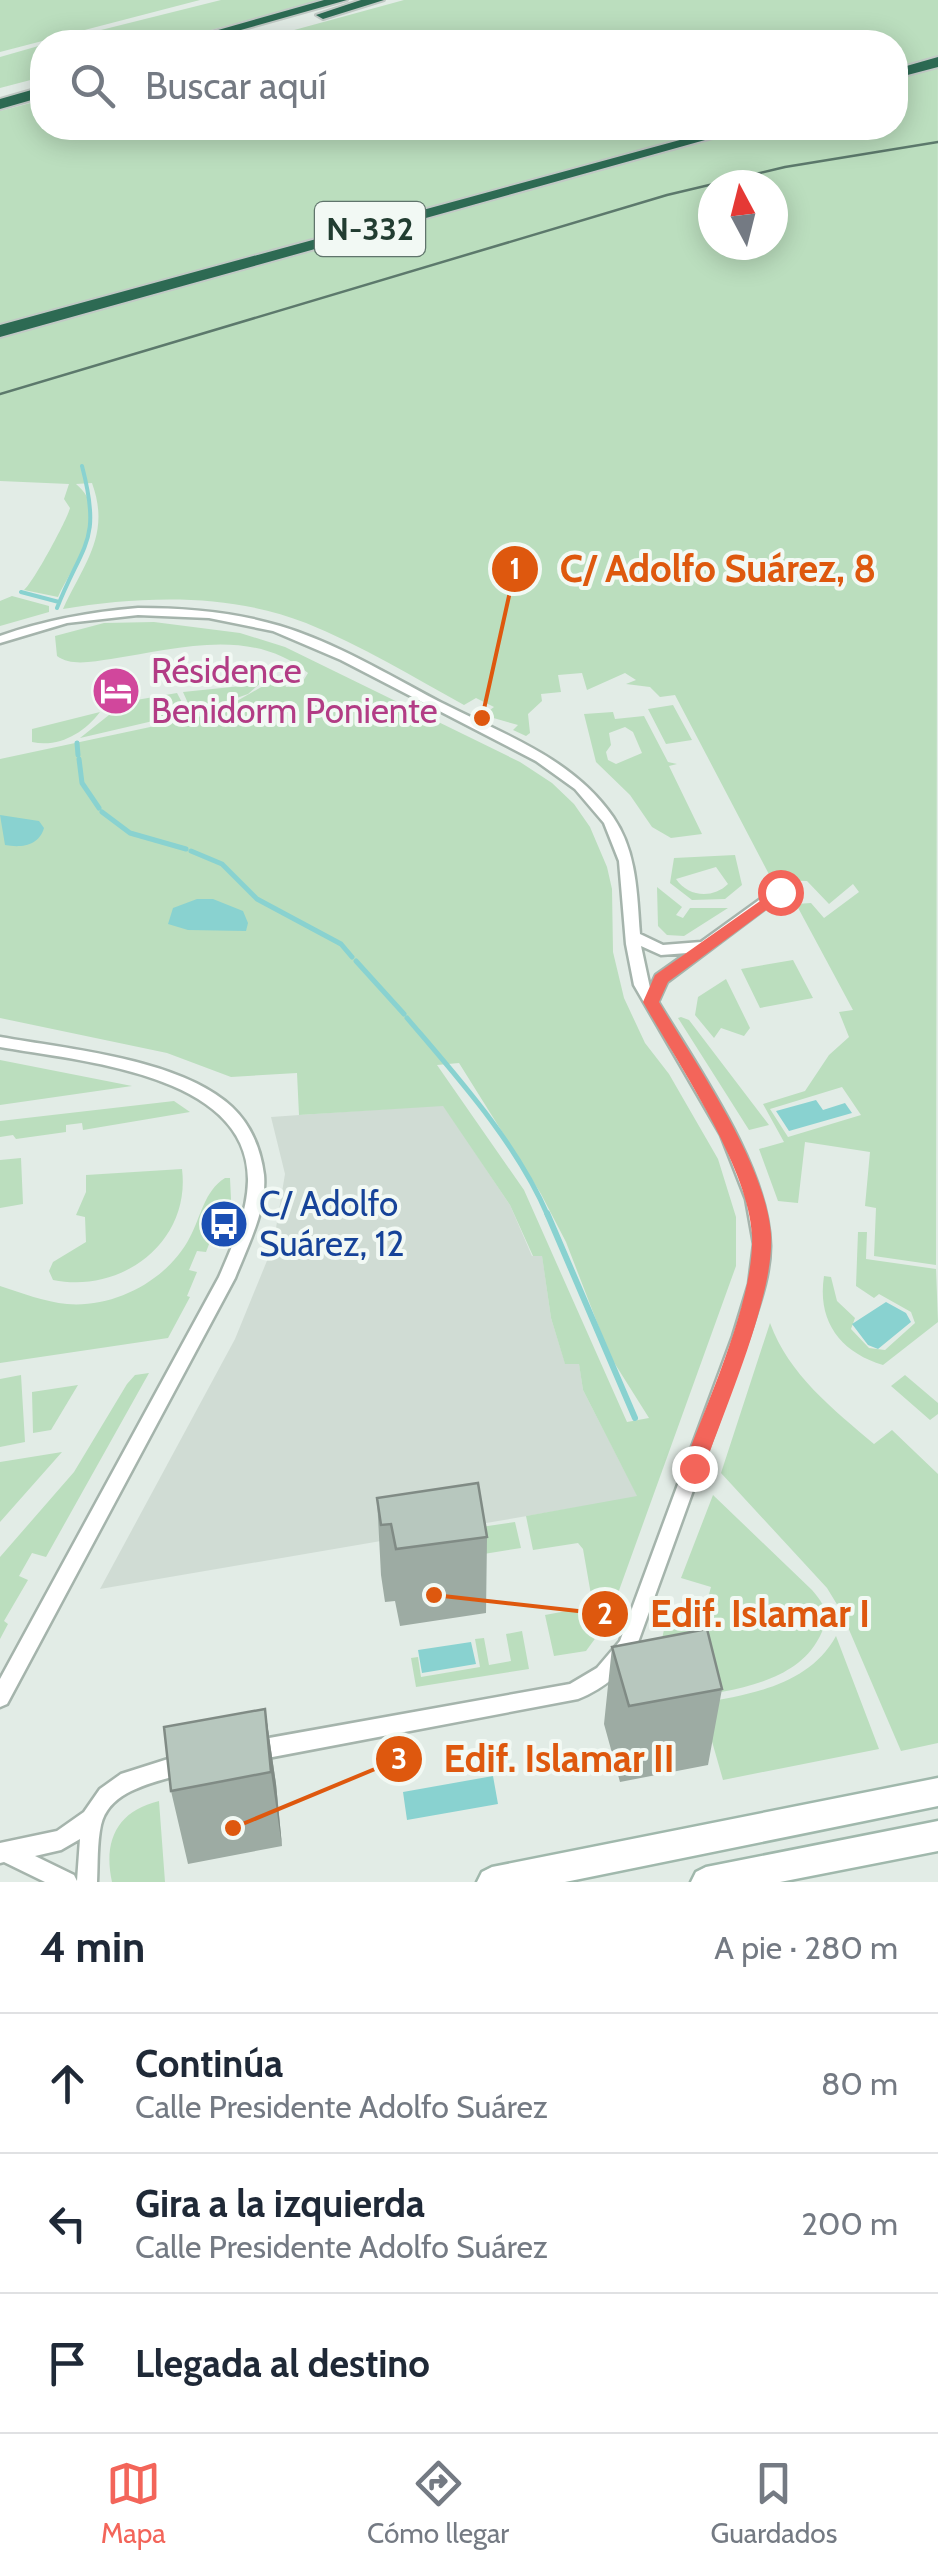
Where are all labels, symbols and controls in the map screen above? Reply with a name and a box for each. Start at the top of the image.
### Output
search box [30,30,908,140]
icon: search [65,58,120,113]
text: Buscar aquí [145,62,327,109]
north arrow [698,170,788,260]
road number: N-332 [315,202,425,256]
callout: C/ Adolfo Suárez, 8 [490,535,896,603]
text: C/ Adolfo Suárez, 8 [560,545,876,592]
text: 1 [509,550,521,587]
place label: Résidence Benidorm Poniente [151,649,438,732]
hotel icon: Résidence Benidorm Poniente [90,665,142,717]
route start [758,870,804,916]
place label: C/ Adolfo Suárez, 12 [259,1182,405,1265]
bus stop icon: C/ Adolfo Suárez, 12 [198,1198,250,1250]
route end [672,1446,718,1492]
callout: Edif. Islamar I [580,1580,890,1648]
text: Edif. Islamar I [650,1590,870,1637]
text: 2 [597,1595,613,1632]
callout: Edif. Islamar II [374,1725,695,1793]
text: Edif. Islamar II [444,1735,674,1782]
text: 3 [391,1740,407,1777]
text: 4 min [40,1921,145,1973]
text: A pie · 280 m [714,1928,898,1967]
text: Continúa [135,2040,283,2087]
icon: ahead [40,2056,95,2111]
text: 80 m [821,2064,898,2103]
text: Calle Presidente Adolfo Suárez [135,2087,548,2126]
text: Gira a la izquierda [135,2180,425,2227]
icon: left [40,2196,95,2251]
text: 200 m [801,2204,898,2243]
text: Calle Presidente Adolfo Suárez [135,2227,548,2266]
icon: arrive [40,2336,95,2391]
text: Llegada al destino [135,2340,430,2387]
tab: Mapa [101,2456,166,2550]
tab: Cómo llegar [367,2456,509,2550]
tab: Guardados [711,2456,837,2550]

